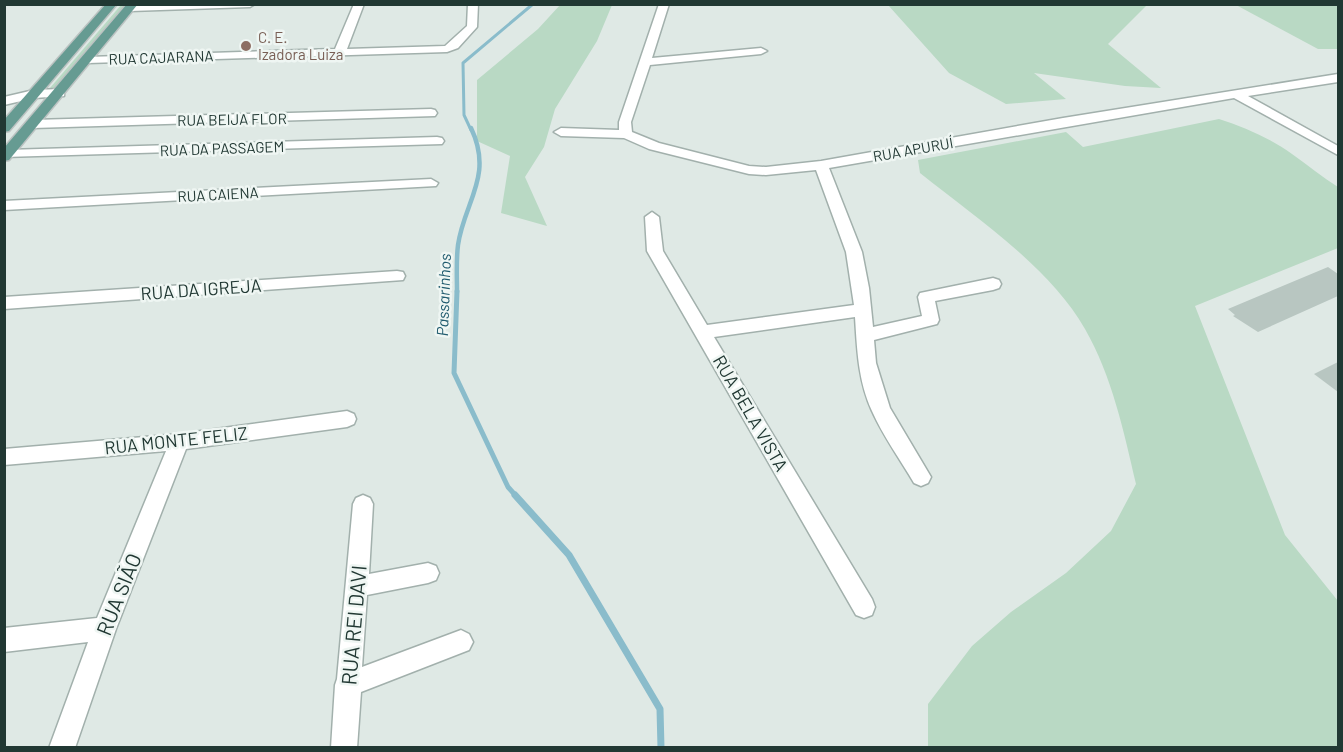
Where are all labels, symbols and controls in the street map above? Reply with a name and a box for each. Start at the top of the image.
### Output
place label: C. E. Izadora Luiza [258,28,343,63]
marker: C. E. Izadora Luiza [239,39,253,53]
street label: RUA CAJARANA [108,46,214,68]
street label: RUA BEIJA FLOR [177,109,287,129]
street label: RUA APURUÍ [871,133,955,165]
street label: RUA DA PASSAGEM [159,137,285,159]
street label: RUA CAIENA [177,183,259,205]
water label: Passarinhos [432,253,454,337]
street label: RUA DA IGREJA [140,274,262,304]
street label: RUA BELA VISTA [709,351,793,475]
street label: RUA MONTE FELIZ [103,422,249,458]
street label: RUA SIÃO [90,549,146,639]
street label: RUA REI DAVI [335,564,371,686]

